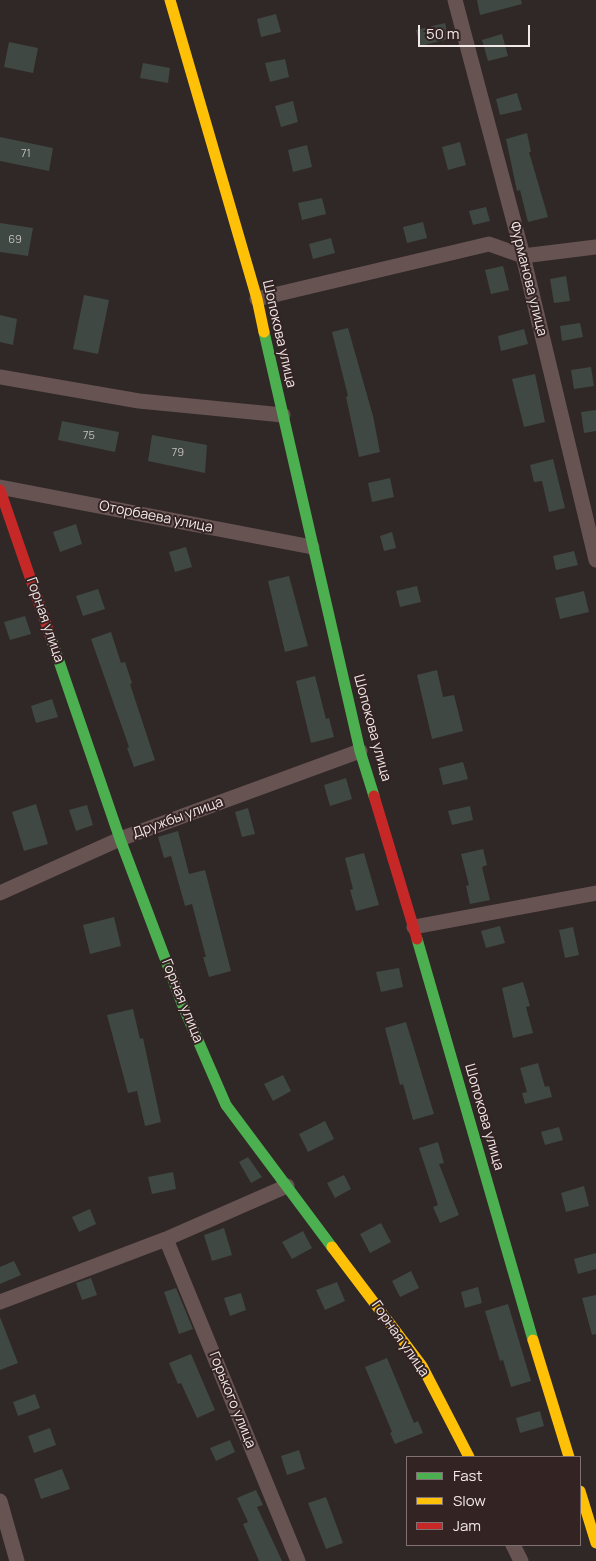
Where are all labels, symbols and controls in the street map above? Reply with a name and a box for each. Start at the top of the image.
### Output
scale bar [421,15,534,47]
text: 50 m [426,23,460,44]
house number: 71 [21,147,31,161]
street label: Фурманова улица [506,220,550,338]
house number: 69 [8,233,22,247]
street label: Шопокова улица [258,279,300,389]
house number: 75 [83,429,95,443]
house number: 79 [172,446,184,460]
street label: Оторбаева улица [98,498,214,536]
street label: Горная улица [23,575,67,665]
street label: Шопокова улица [350,673,394,783]
street label: Дружбы улица [130,794,226,842]
street label: Горная улица [158,957,206,1045]
street label: Шопокова улица [461,1062,507,1172]
street label: Горная улица [368,1298,432,1380]
street label: Горького улица [205,1349,259,1451]
legend [406,1456,581,1546]
text: Fast [453,1465,482,1486]
text: Slow [453,1490,486,1511]
text: Jam [453,1515,481,1536]

